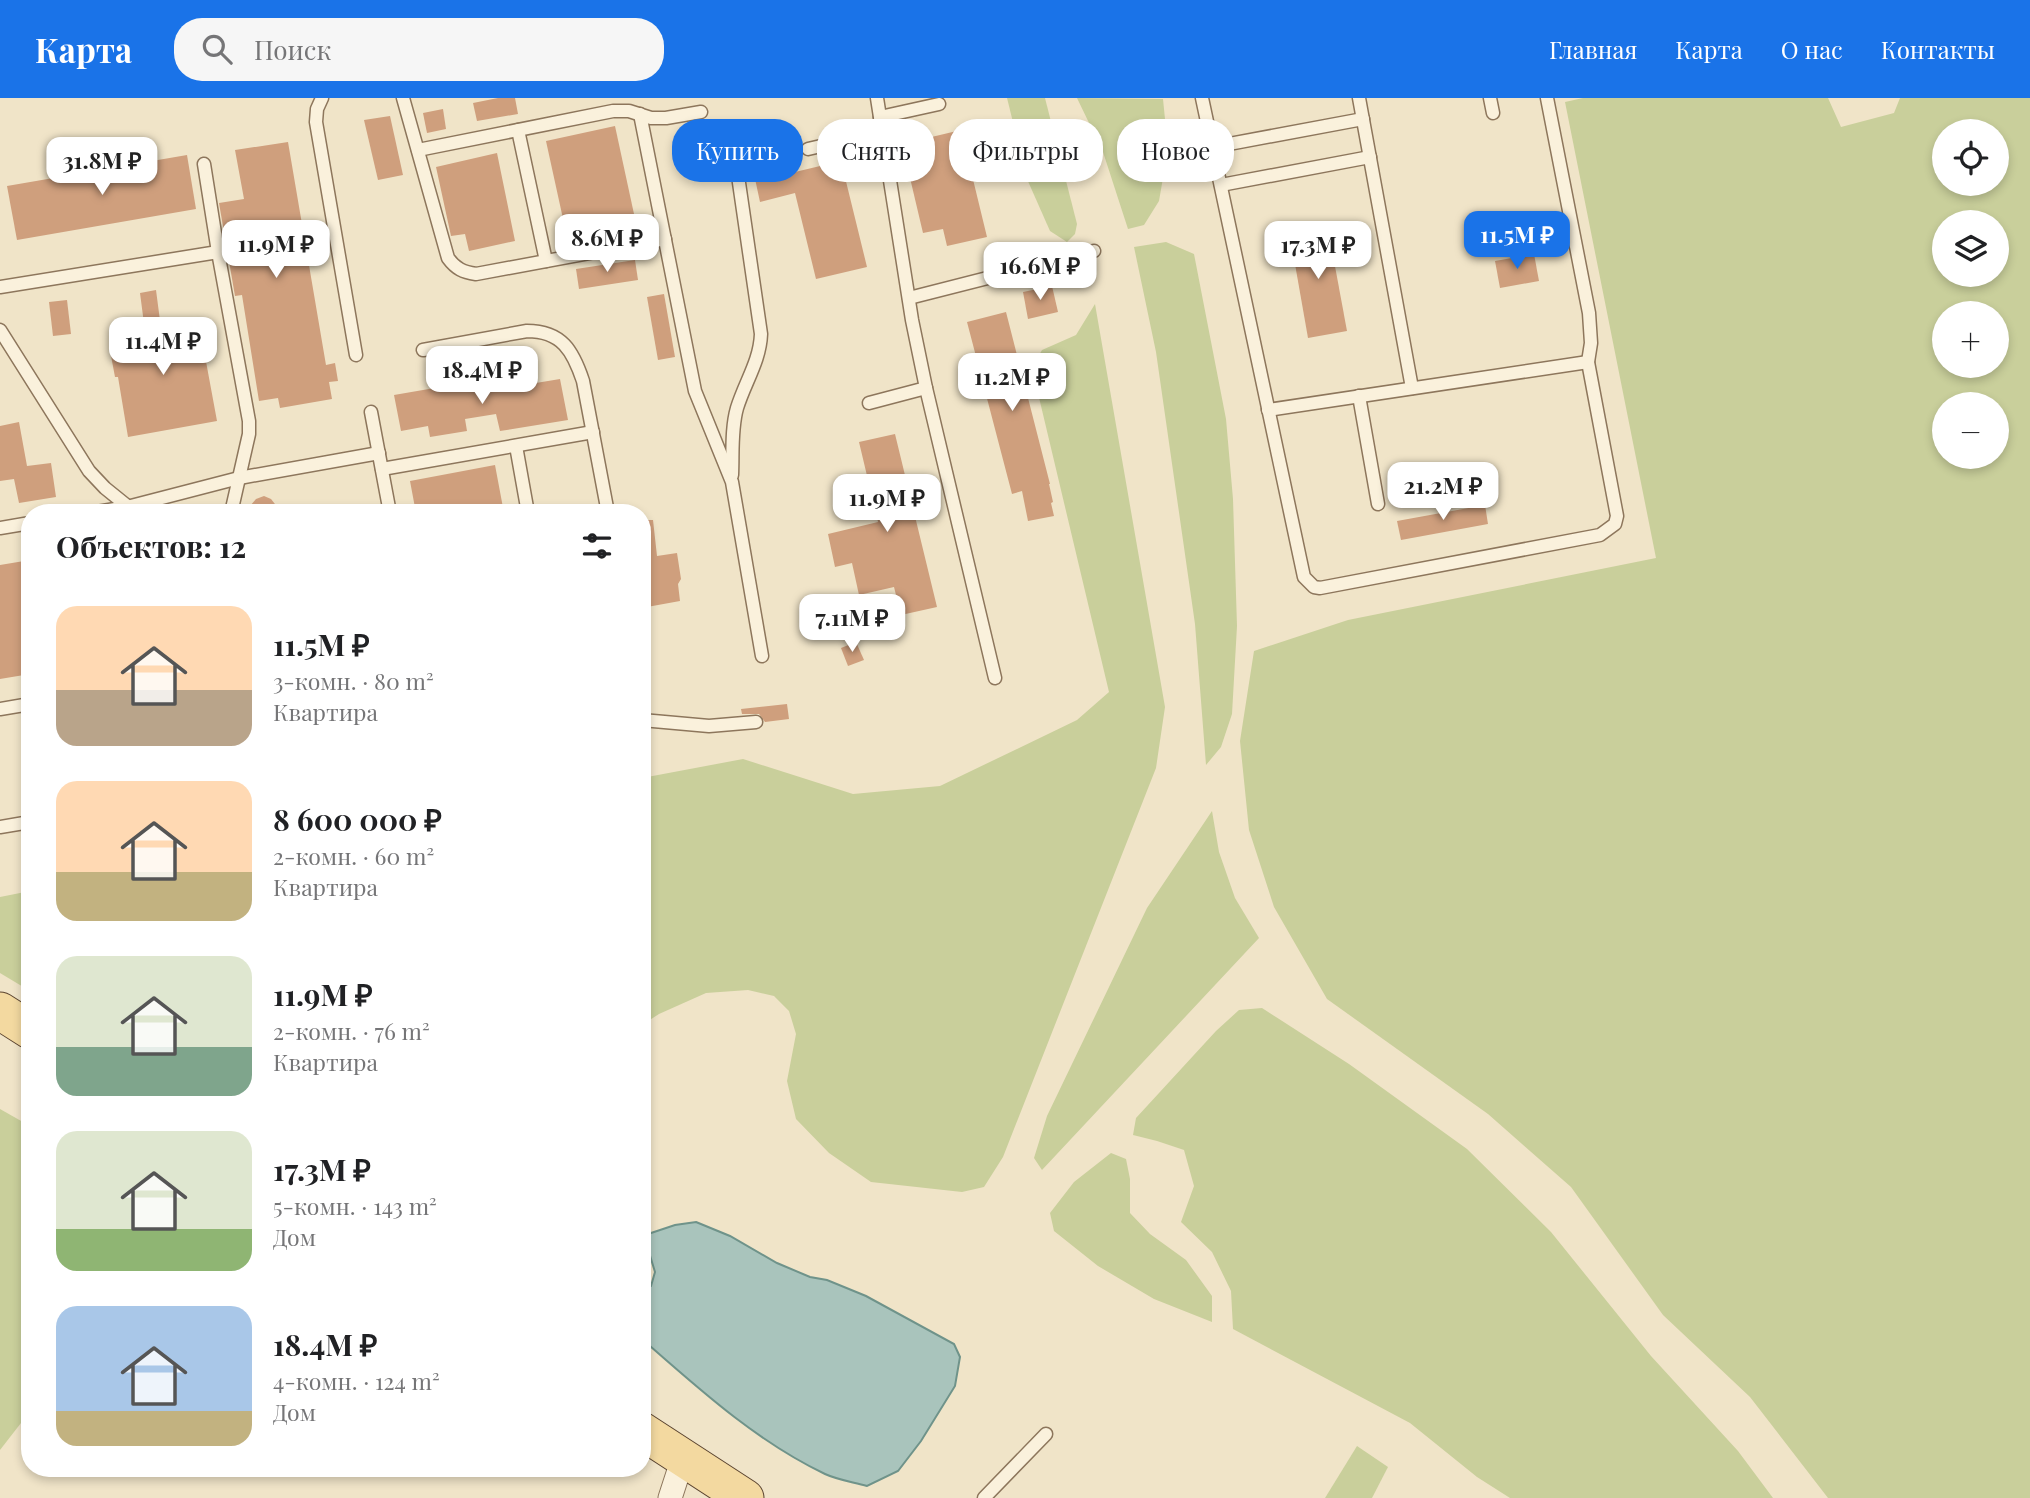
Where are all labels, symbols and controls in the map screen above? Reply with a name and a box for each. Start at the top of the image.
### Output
search box [174,18,664,81]
text: Карта [35,27,132,71]
icon: search [198,30,236,68]
text: Поиск [254,32,331,67]
text: Главная [1549,33,1637,65]
text: Карта [1675,33,1743,65]
text: О нас [1781,33,1843,65]
text: Контакты [1881,33,1995,65]
chip: Купить [672,119,803,182]
chip: Снять [817,119,935,182]
chip: Фильтры [949,119,1103,182]
chip: Новое [1117,119,1234,182]
map controls [1932,119,2009,469]
button: locate [1932,119,2009,196]
pin: 31.8M ₽ [37,138,167,197]
text: 31.8M ₽ [62,144,142,175]
button: layers [1932,210,2009,287]
pin: 11.5M ₽ [1452,212,1582,271]
pin: 8.6M ₽ [550,214,664,274]
text: 11.5M ₽ [1480,218,1554,249]
pin: 11.9M ₽ [211,220,341,280]
text: 8.6M ₽ [571,221,643,252]
pin: 17.3M ₽ [1253,222,1383,281]
text: 11.9M ₽ [238,227,314,258]
text: 17.3M ₽ [1280,228,1356,259]
pin: 16.6M ₽ [975,242,1105,302]
text: 16.6M ₽ [1000,249,1080,280]
button: + [1932,301,2009,378]
pin: 11.4M ₽ [98,317,228,377]
text: 11.4M ₽ [125,324,201,355]
pin: 18.4M ₽ [417,346,547,406]
text: 18.4M ₽ [442,353,522,384]
pin: 11.2M ₽ [947,354,1077,413]
text: 11.2M ₽ [974,360,1050,391]
button: − [1932,392,2009,469]
pin: 21.2M ₽ [1378,462,1508,522]
text: 21.2M ₽ [1403,469,1483,500]
pin: 11.9M ₽ [822,474,952,534]
text: 11.9M ₽ [849,481,925,512]
text: Объектов: 12 [56,526,246,566]
icon: filters [578,527,616,565]
pin: 7.11M ₽ [787,594,917,654]
text: 7.11M ₽ [815,601,889,632]
text: 11.5M ₽ [273,624,370,664]
icon: home [112,634,196,718]
text: 3-комн. · 80 m² [273,665,434,696]
text: Квартира [273,696,378,727]
text: 8 600 000 ₽ [273,799,442,839]
icon: home [112,809,196,893]
text: 2-комн. · 60 m² [273,840,434,871]
text: Квартира [273,871,378,902]
text: 11.9M ₽ [273,974,373,1014]
icon: home [112,984,196,1068]
text: 2-комн. · 76 m² [273,1015,430,1046]
text: Квартира [273,1046,378,1077]
text: 17.3M ₽ [273,1149,371,1189]
icon: home [112,1159,196,1243]
text: 5-комн. · 143 m² [273,1190,437,1221]
text: Дом [273,1221,316,1252]
text: 18.4M ₽ [273,1324,378,1364]
icon: home [112,1334,196,1418]
text: 4-комн. · 124 m² [273,1365,440,1396]
text: Дом [273,1396,316,1427]

